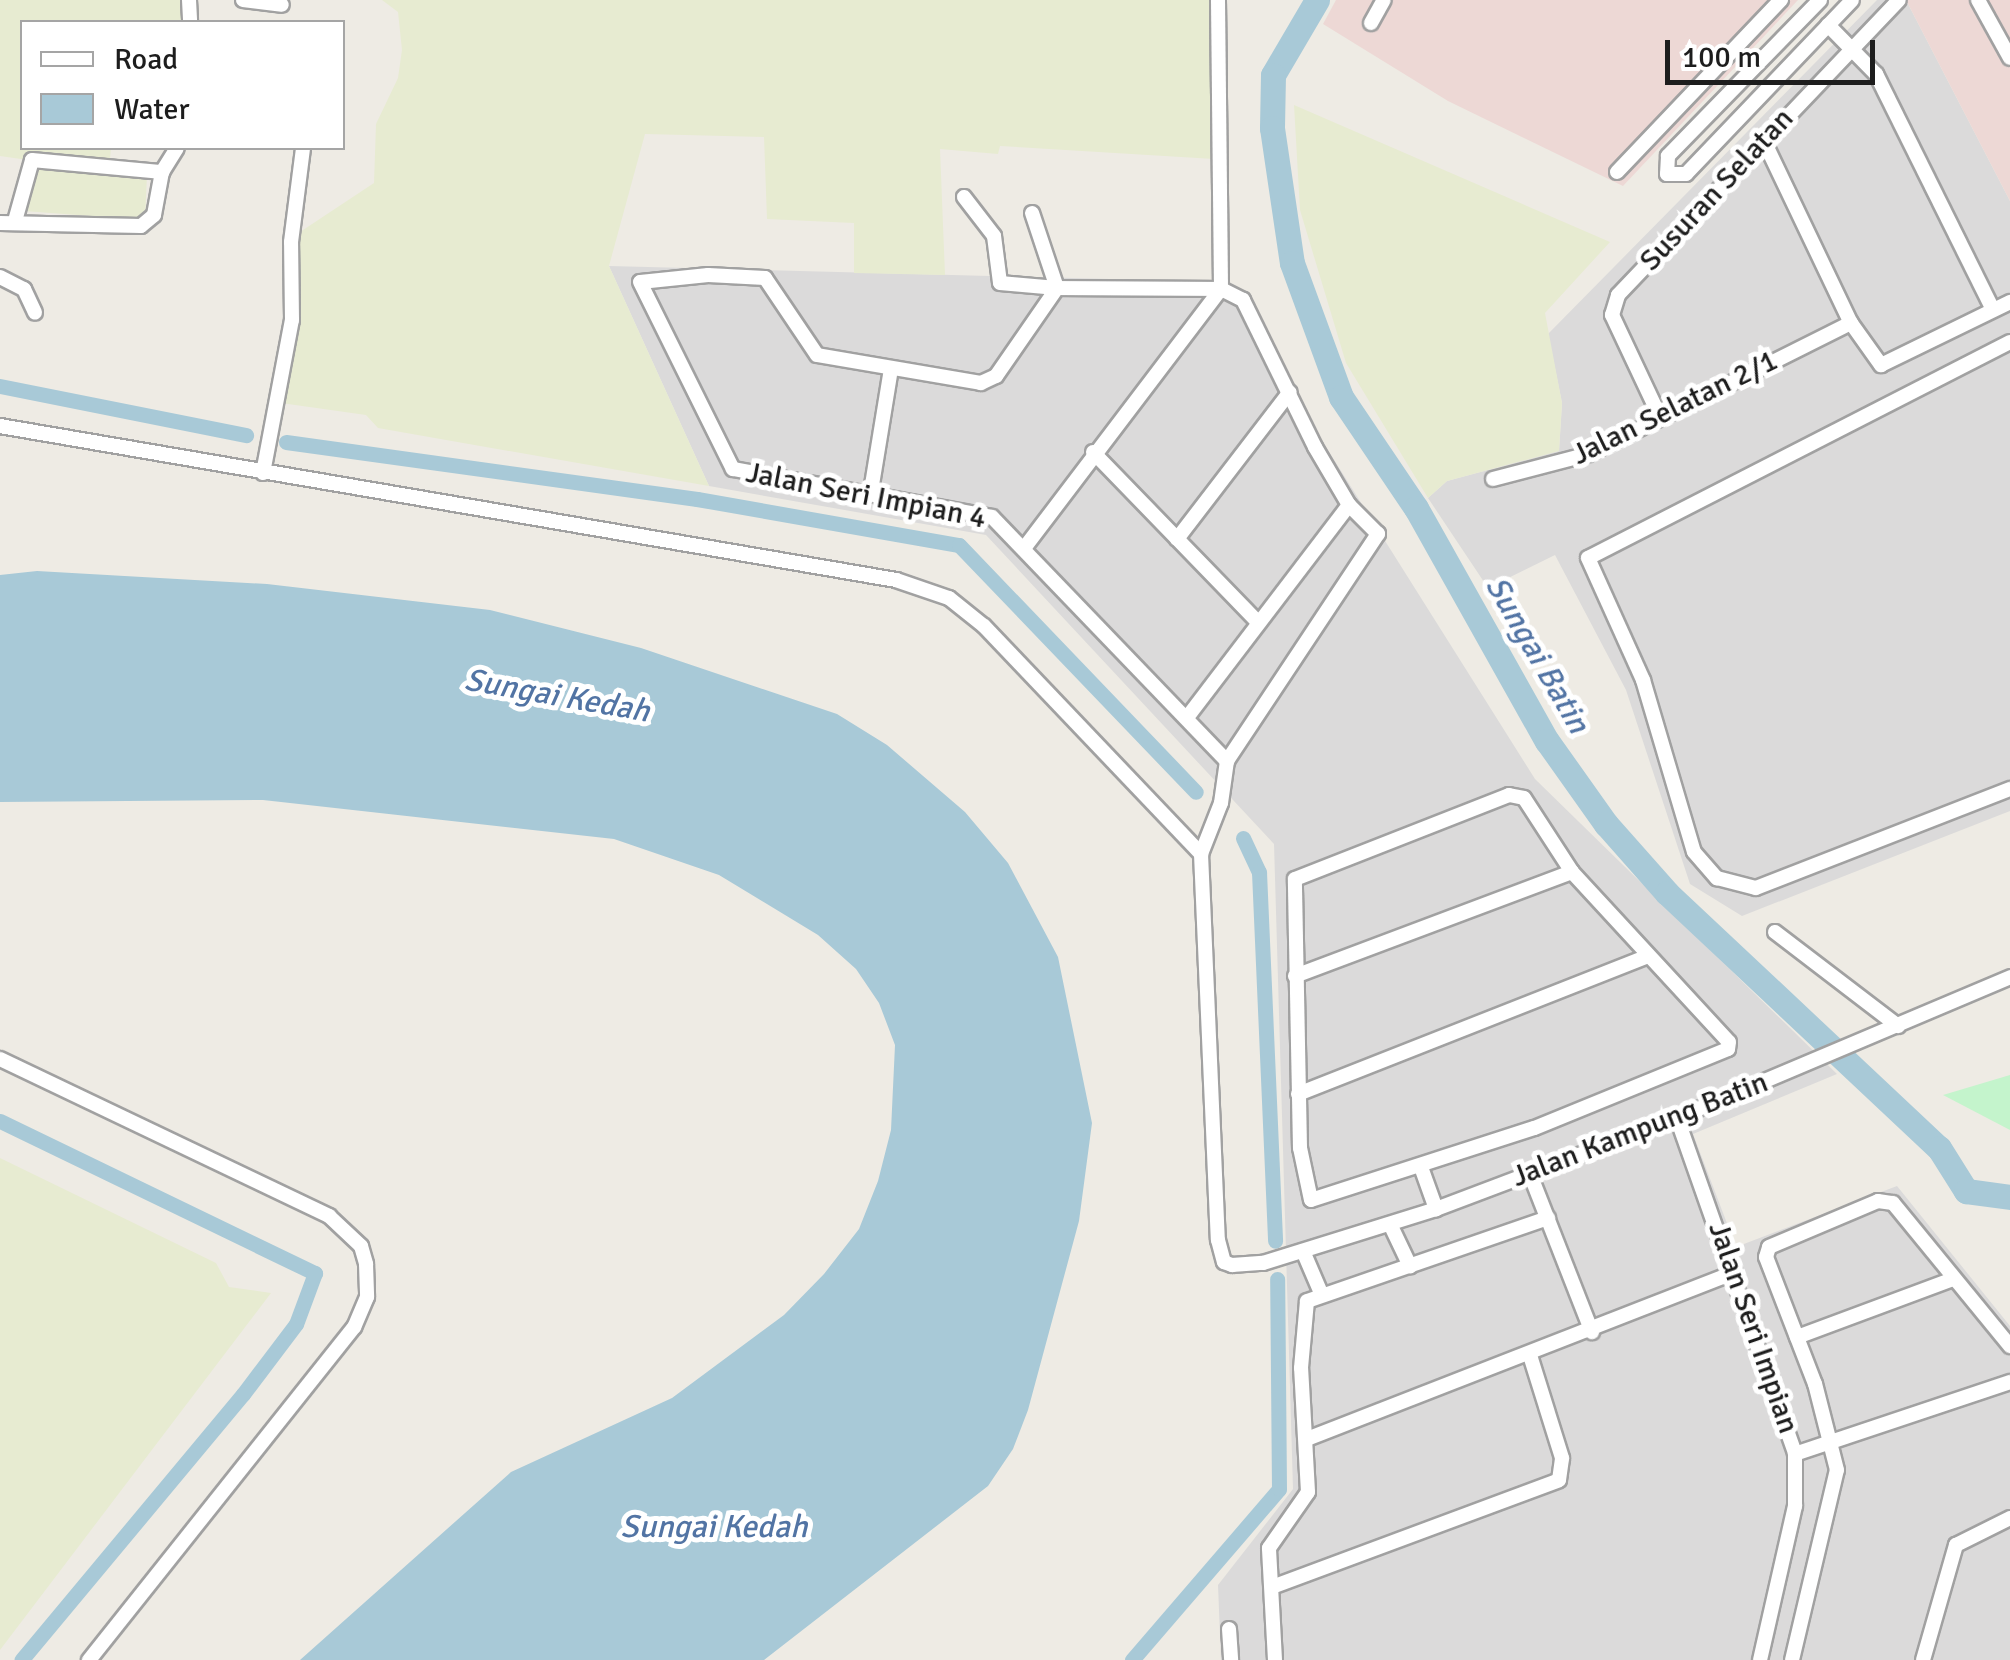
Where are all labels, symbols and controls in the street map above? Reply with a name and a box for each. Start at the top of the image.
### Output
legend [20,20,345,150]
scale bar [1670,20,1880,82]
text: 100 m [1682,39,1761,76]
text: Road [114,41,178,78]
text: Water [114,91,190,128]
street label: Susuran Selatan [1633,101,1801,279]
street label: Jalan Selatan 2/1 [1566,343,1784,473]
street label: Jalan Seri Impian 4 [743,455,989,537]
water label: Sungai Batin [1477,570,1597,740]
water label: Sungai Kedah [462,661,652,731]
street label: Jalan Kampung Batin [1507,1065,1773,1195]
street label: Jalan Seri Impian [1700,1218,1806,1438]
water label: Sungai Kedah [621,1508,807,1546]

